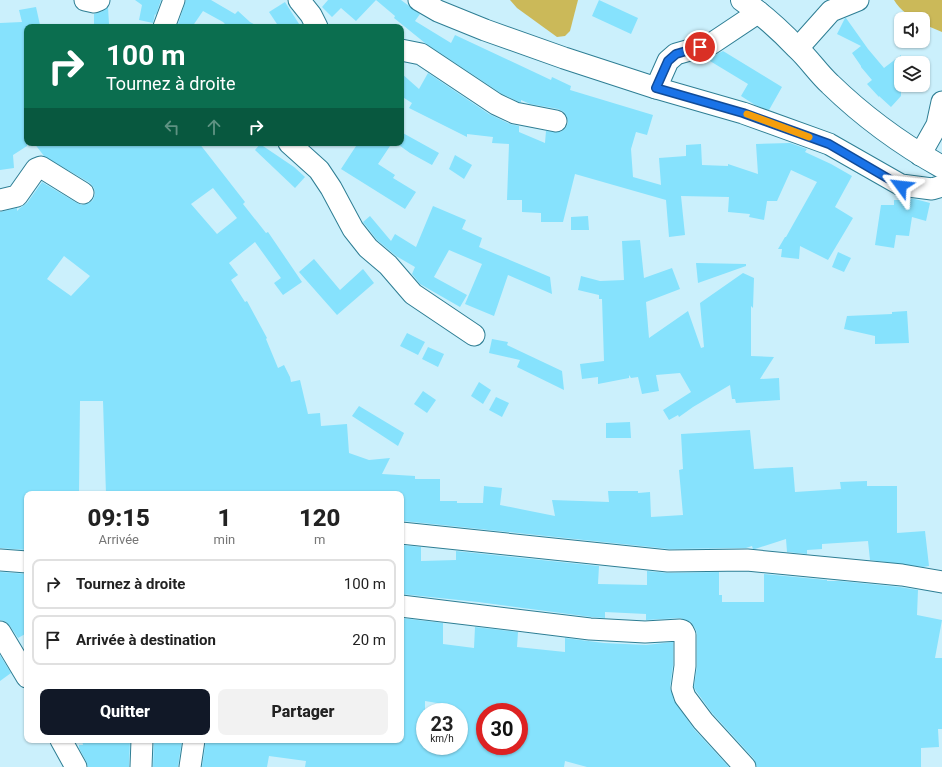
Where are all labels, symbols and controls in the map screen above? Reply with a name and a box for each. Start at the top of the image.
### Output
map controls [894,12,930,92]
button: sound [894,12,930,48]
pin [683,30,717,64]
icon: arrive [689,36,711,58]
text: 100 m [106,39,185,72]
icon: right [40,40,92,92]
button: layers [894,56,930,92]
text: Tournez à droite [106,73,235,94]
icon: left [161,116,183,138]
icon: ahead [203,116,225,138]
icon: right [245,116,267,138]
position arrow [880,165,922,207]
text: 09:15 [88,504,150,532]
text: 1 [217,504,231,532]
text: 120 [299,504,340,532]
text: Arrivée [99,532,139,547]
text: min [214,532,235,547]
text: m [314,532,325,547]
icon: right [42,573,64,595]
text: Tournez à droite [76,575,185,593]
text: 100 m [344,575,386,593]
icon: arrive [42,629,64,651]
text: Arrivée à destination [76,631,216,649]
text: 20 m [352,631,386,649]
button: Quitter [40,689,210,735]
button: Partager [218,689,388,735]
speed limit sign: 30 [476,703,528,755]
text: 23 [431,712,453,736]
text: km/h [430,733,454,744]

